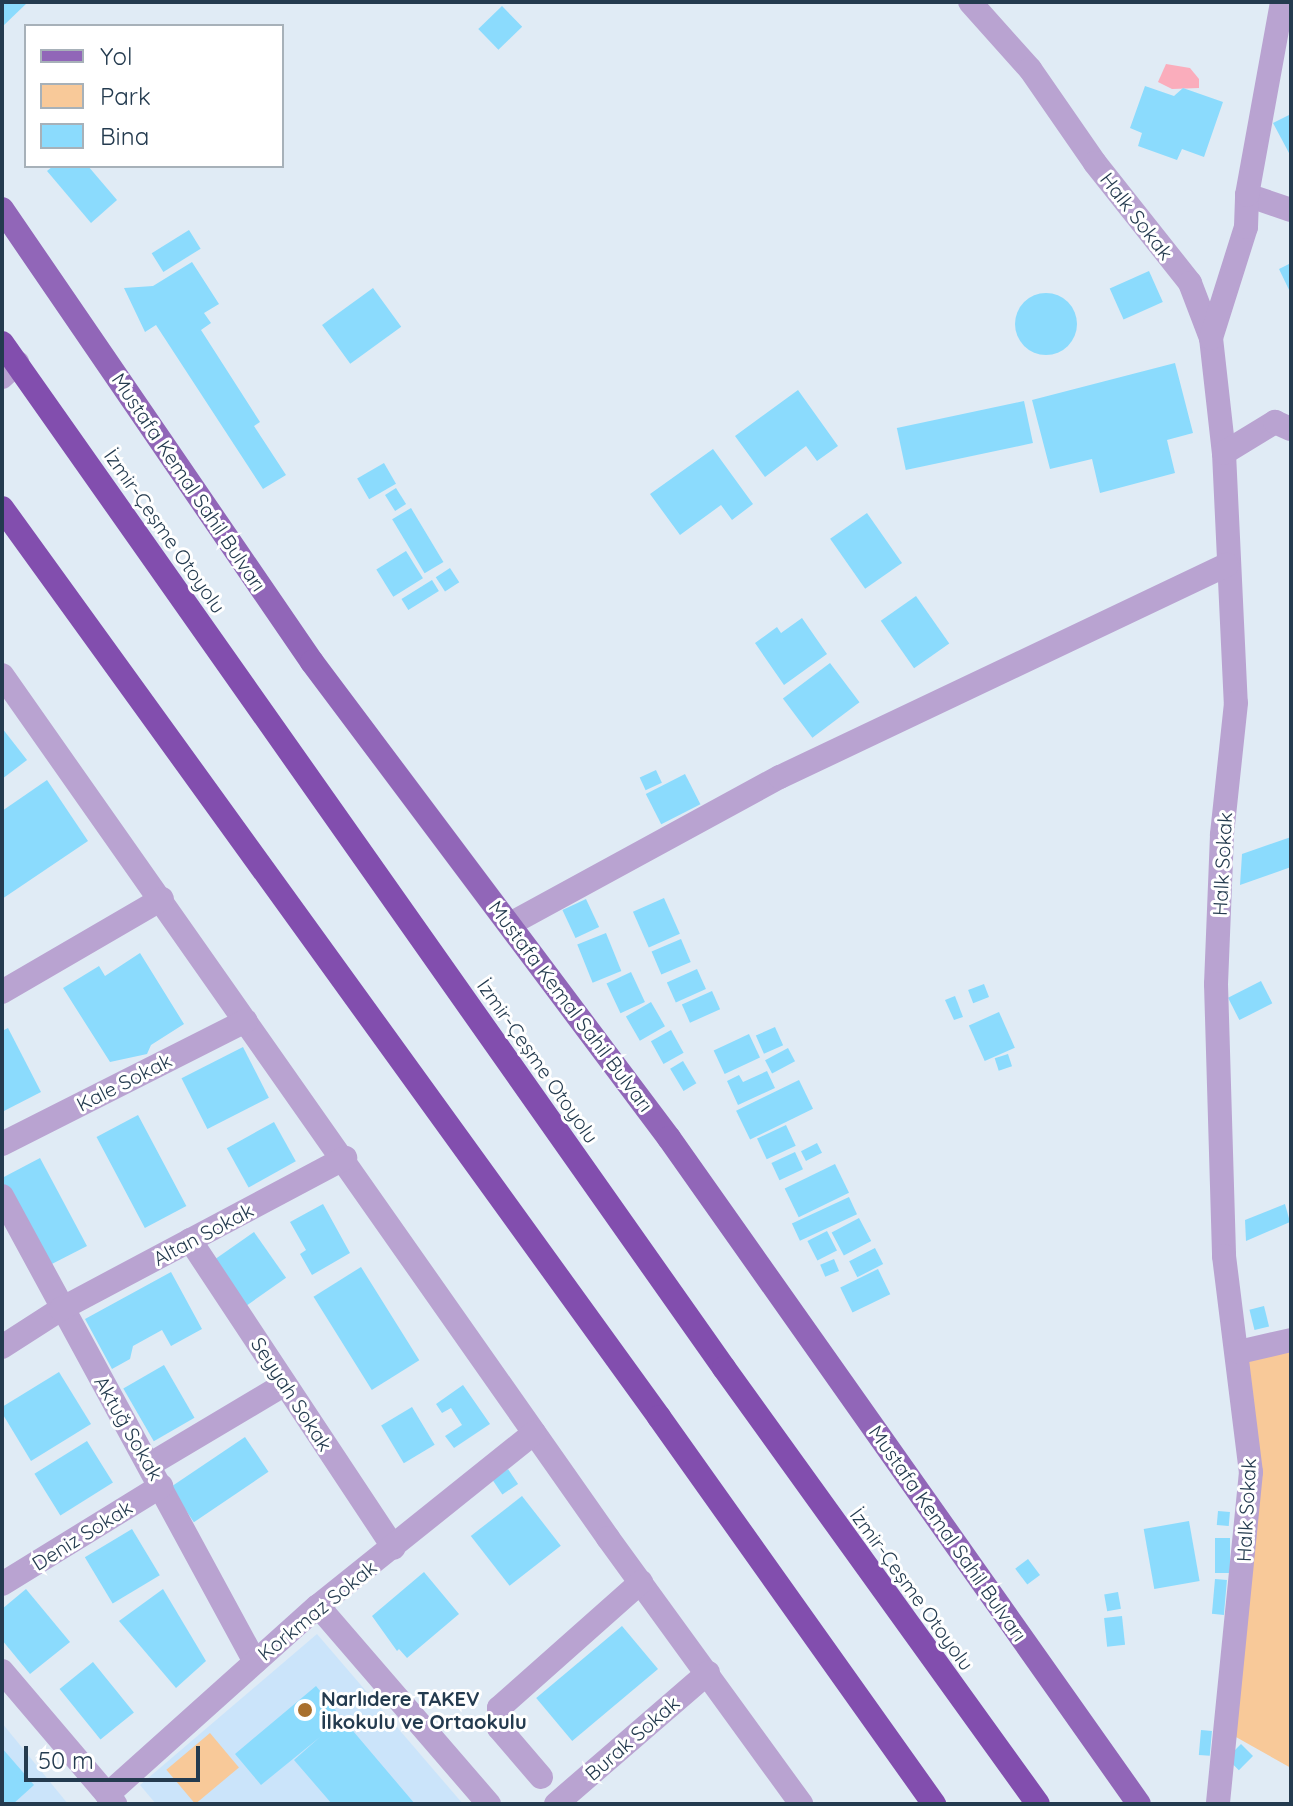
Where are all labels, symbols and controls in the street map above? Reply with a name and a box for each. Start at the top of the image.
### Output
legend [24,24,284,168]
text: Yol [100,41,132,71]
text: Park [100,81,151,111]
text: Bina [100,121,149,151]
street label: Halk Sokak [1096,168,1178,264]
street label: Mustafa Kemal Sahil Bulvarı [107,368,271,596]
street label: İzmir-Çeşme Otoyolu [99,444,231,618]
street label: Halk Sokak [1207,811,1237,917]
street label: Mustafa Kemal Sahil Bulvarı [484,896,658,1116]
street label: İzmir-Çeşme Otoyolu [472,974,604,1148]
street label: Kale Sokak [72,1048,176,1116]
street label: Altan Sokak [149,1198,257,1270]
street label: Seyyah Sokak [246,1333,338,1455]
street label: Aktuğ Sokak [89,1372,169,1484]
street label: Mustafa Kemal Sahil Bulvarı [864,1420,1032,1646]
street label: Halk Sokak [1231,1457,1261,1563]
street label: Deniz Sokak [28,1495,136,1575]
street label: İzmir-Çeşme Otoyolu [845,1503,979,1675]
street label: Korkmaz Sokak [253,1555,381,1665]
place label: Narlıdere TAKEV İlkokulu ve Ortaokulu [321,1686,527,1733]
street label: Burak Sokak [580,1691,684,1785]
marker: Narlıdere TAKEV İlkokulu ve Ortaokulu [296,1701,314,1719]
scale bar [28,1730,204,1780]
text: 50 m [38,1745,94,1775]

